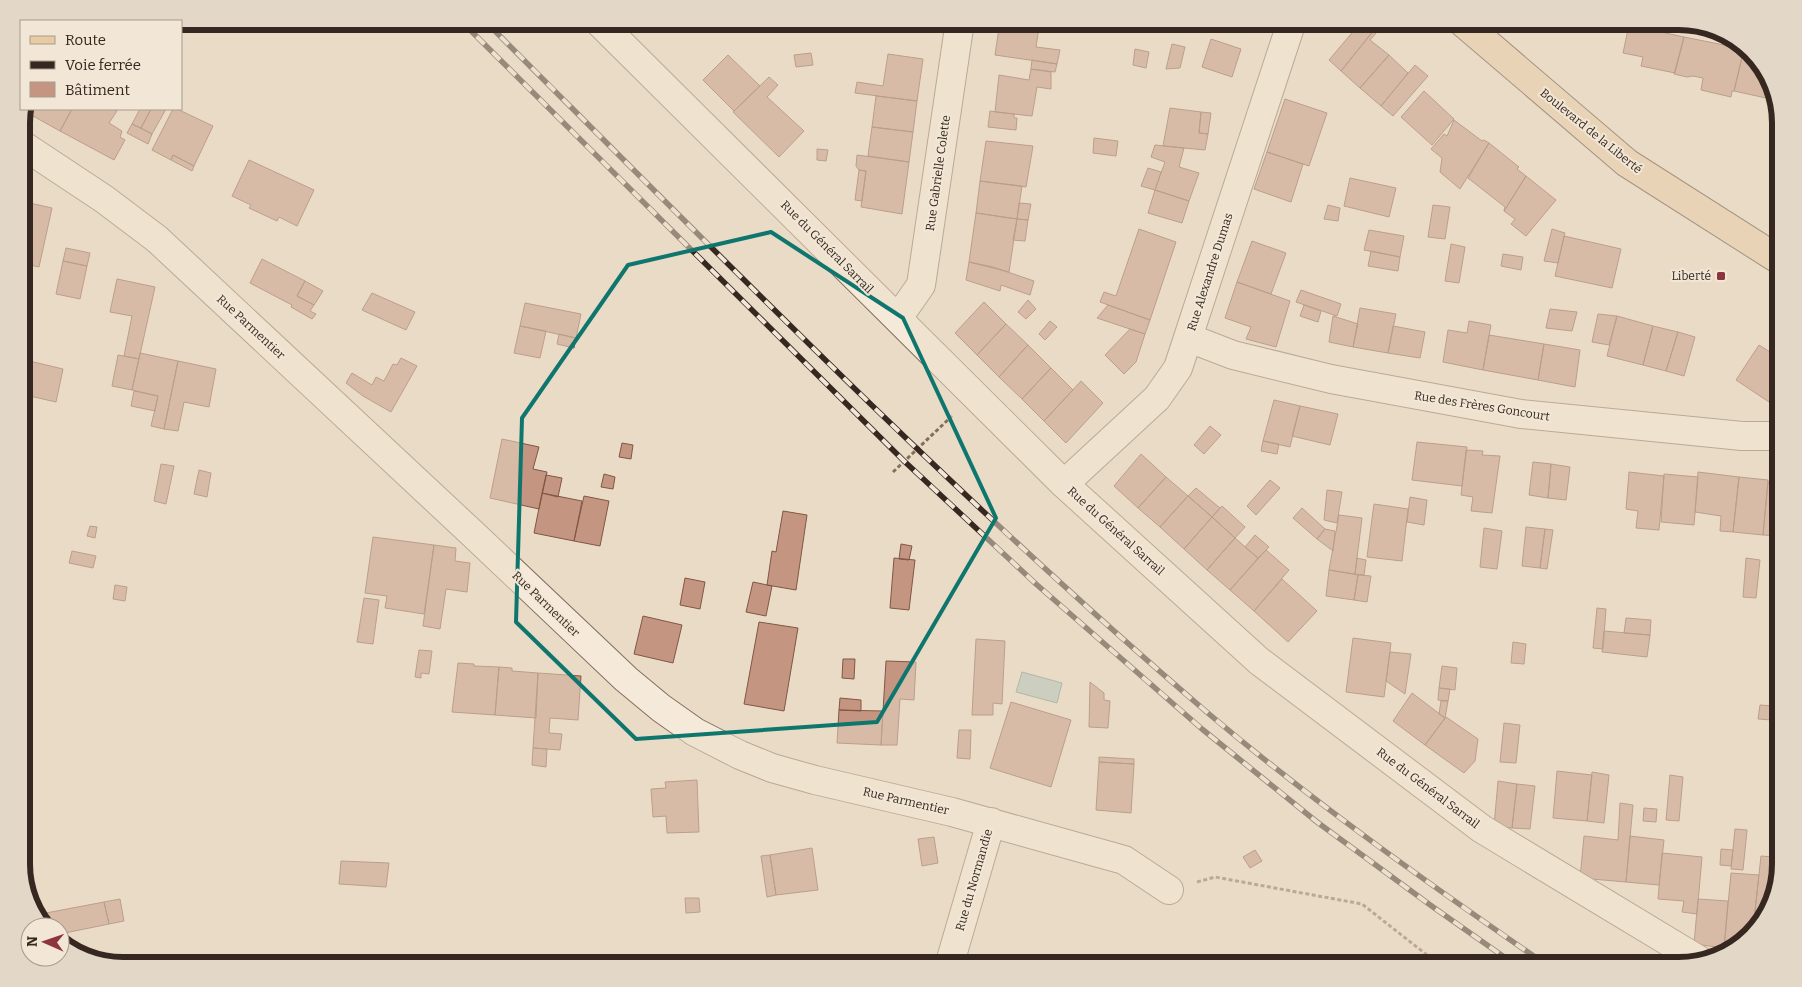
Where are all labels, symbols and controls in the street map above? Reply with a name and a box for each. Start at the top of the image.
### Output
legend [20,20,182,110]
text: Route [65,31,106,49]
text: Voie ferrée [65,56,141,74]
text: Bâtiment [65,81,130,99]
street label: Boulevard de la Liberté [1537,86,1645,176]
street label: Rue Gabrielle Colette [923,114,953,232]
street label: Rue du Général Sarrail [778,198,877,297]
street label: Rue Alexandre Dumas [1184,211,1236,333]
place label: Liberté [1671,269,1711,283]
marker: Liberté [1715,270,1727,282]
street label: Rue Parmentier [214,292,288,363]
street label: Rue des Frères Goncourt [1413,388,1551,424]
street label: Rue du Général Sarrail [1065,484,1168,578]
street label: Rue Parmentier [509,568,583,640]
street label: Rue du Général Sarrail [1374,745,1483,832]
street label: Rue Parmentier [862,784,951,818]
street label: Rue du Normandie [953,827,995,933]
north arrow [20,917,70,967]
text: N [24,936,41,947]

